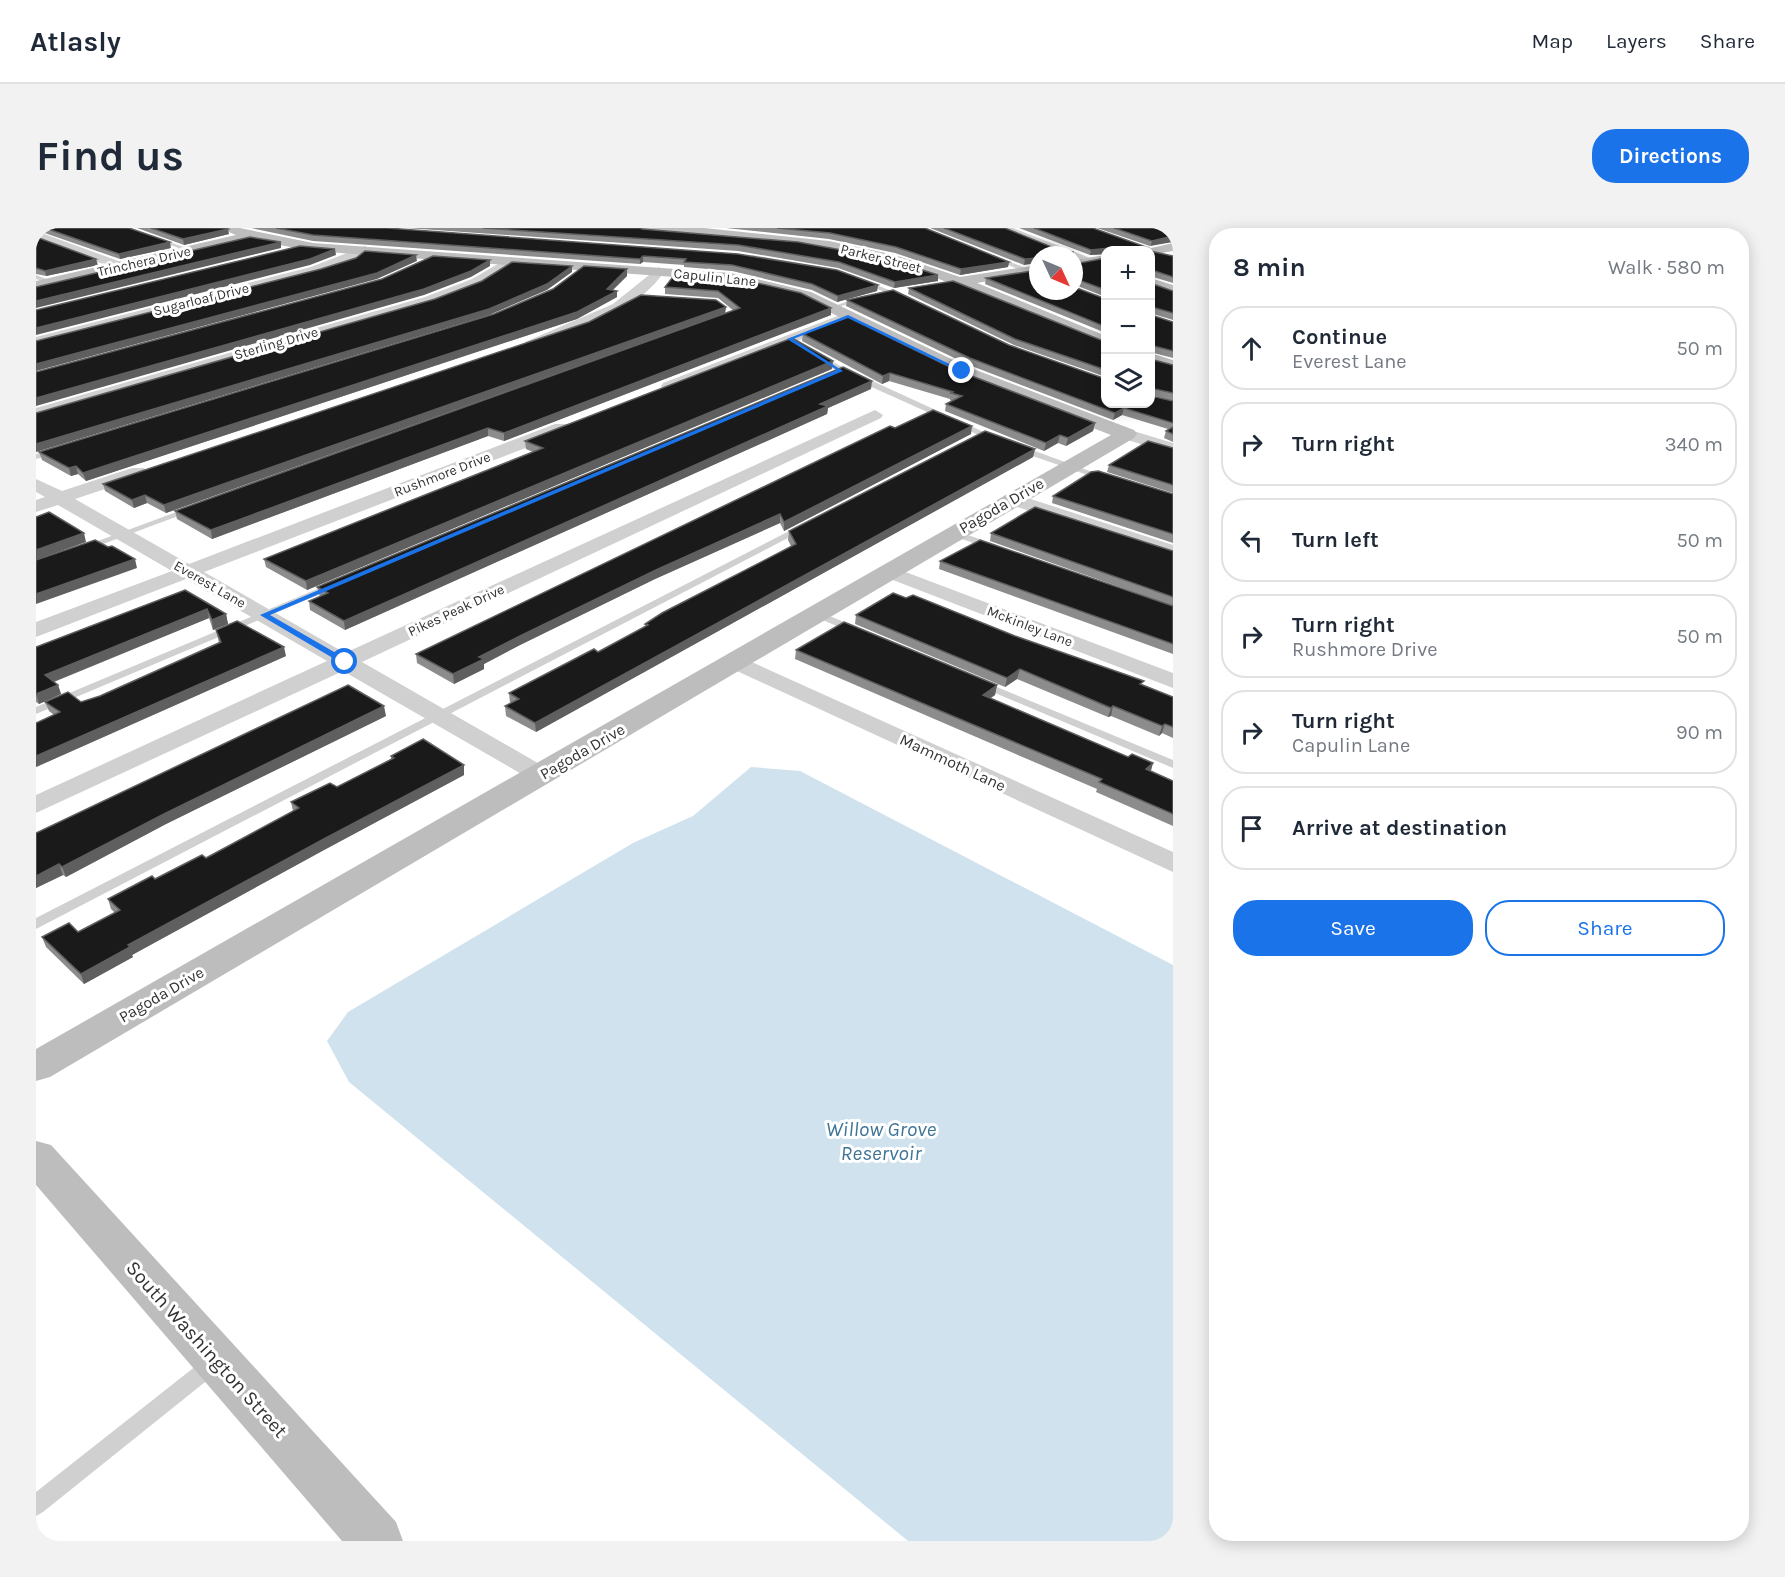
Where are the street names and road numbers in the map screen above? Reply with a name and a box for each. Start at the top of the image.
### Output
street label: Parker Street [839,240,923,277]
street label: Trinchera Drive [96,242,192,280]
street label: Capulin Lane [673,265,757,290]
street label: Sugarloaf Drive [152,279,251,320]
street label: Sterling Drive [232,323,320,364]
street label: Rushmore Drive [392,448,493,501]
street label: Pagoda Drive [955,473,1047,537]
street label: Everest Lane [171,557,249,612]
street label: Pikes Peak Drive [405,581,507,640]
street label: Mckinley Lane [985,602,1075,651]
street label: Pagoda Drive [536,719,628,783]
street label: Mammoth Lane [897,730,1009,795]
street label: Pagoda Drive [115,962,207,1026]
street label: South Washington Street [121,1256,292,1443]

